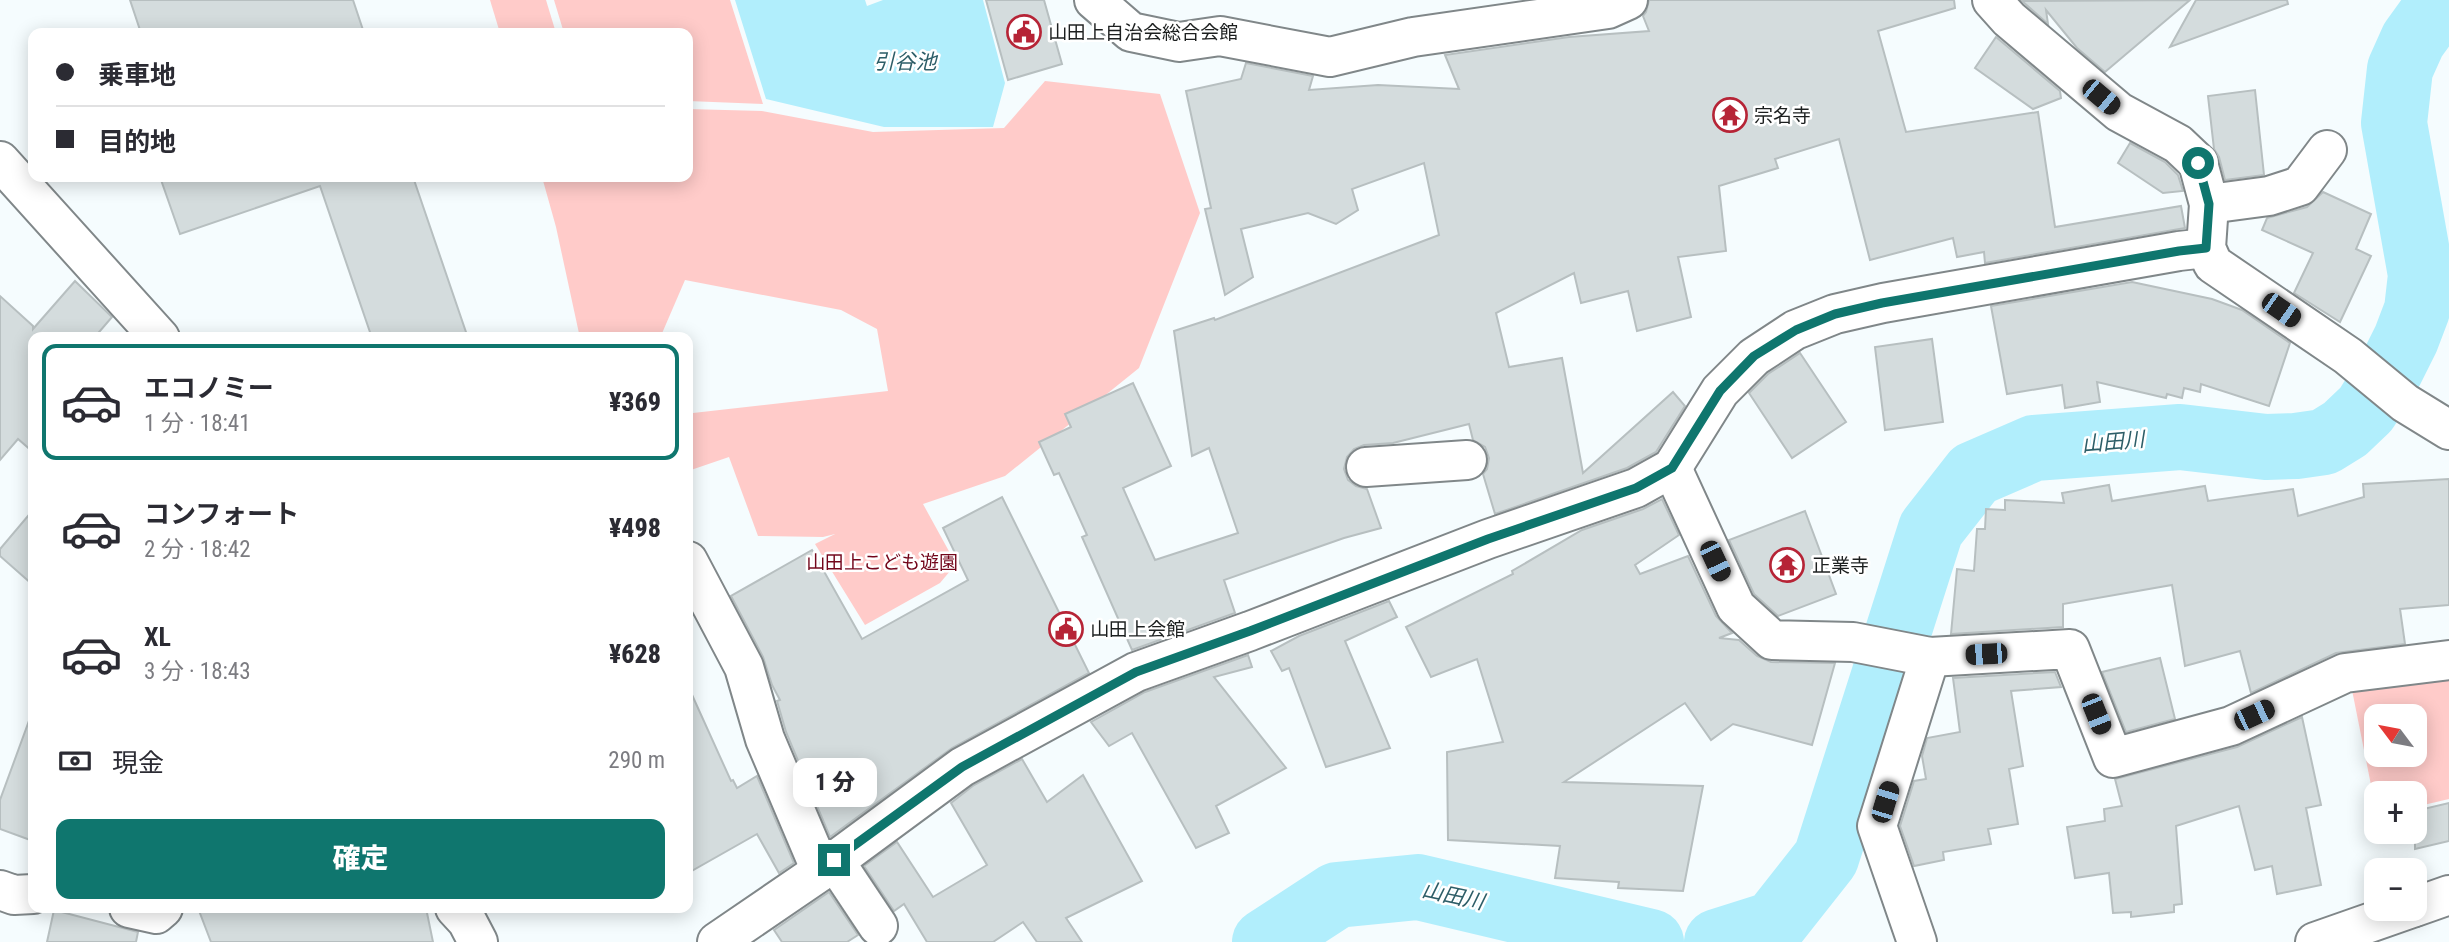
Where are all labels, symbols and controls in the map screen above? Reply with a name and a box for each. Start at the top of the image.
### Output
public building icon: 山田上自治会総合会館 [1005,13,1043,51]
place label: 山田上自治会総合会館 [1048,21,1238,44]
water label: 引谷池 [874,50,938,74]
text: 乗車地 [98,60,176,90]
car [2079,75,2124,119]
temple icon: 宗名寺 [1711,96,1749,134]
place label: 宗名寺 [1754,104,1811,127]
text: 目的地 [98,127,176,157]
route start [2182,147,2214,179]
car [2258,289,2305,331]
icon: car [60,371,123,434]
text: エコノミー [144,373,274,403]
text: ¥369 [609,387,661,417]
text: 1 分 · 18:41 [144,410,251,437]
water label: 山田川 [2081,427,2147,457]
icon: car [60,497,123,560]
text: コンフォート [144,499,299,529]
text: ¥498 [609,513,661,543]
text: 2 分 · 18:42 [144,536,251,563]
car [1697,538,1734,584]
temple icon: 正業寺 [1768,546,1806,584]
park label: 山田上こども遊園 [806,551,958,574]
place label: 正業寺 [1812,554,1869,577]
public building icon: 山田上会館 [1047,610,1085,648]
place label: 山田上会館 [1090,618,1185,641]
text: XL [144,622,171,652]
icon: car [60,623,123,686]
text: ¥628 [609,639,661,669]
car [1965,642,2008,666]
text: 3 分 · 18:43 [144,658,251,685]
car [2079,691,2114,737]
car [2231,697,2278,733]
north arrow [2364,704,2427,766]
map controls [2364,704,2427,921]
icon: cash [56,742,94,780]
text: 290 m [608,747,665,774]
text: 現金 [112,748,164,778]
callout: 1 分 [792,758,876,808]
text: 1 分 [815,769,855,796]
car [1869,779,1902,825]
button: + [2364,781,2427,844]
button: 確定 [56,819,665,899]
route end [818,844,850,876]
button: − [2364,858,2427,921]
water label: 山田川 [1420,878,1488,915]

